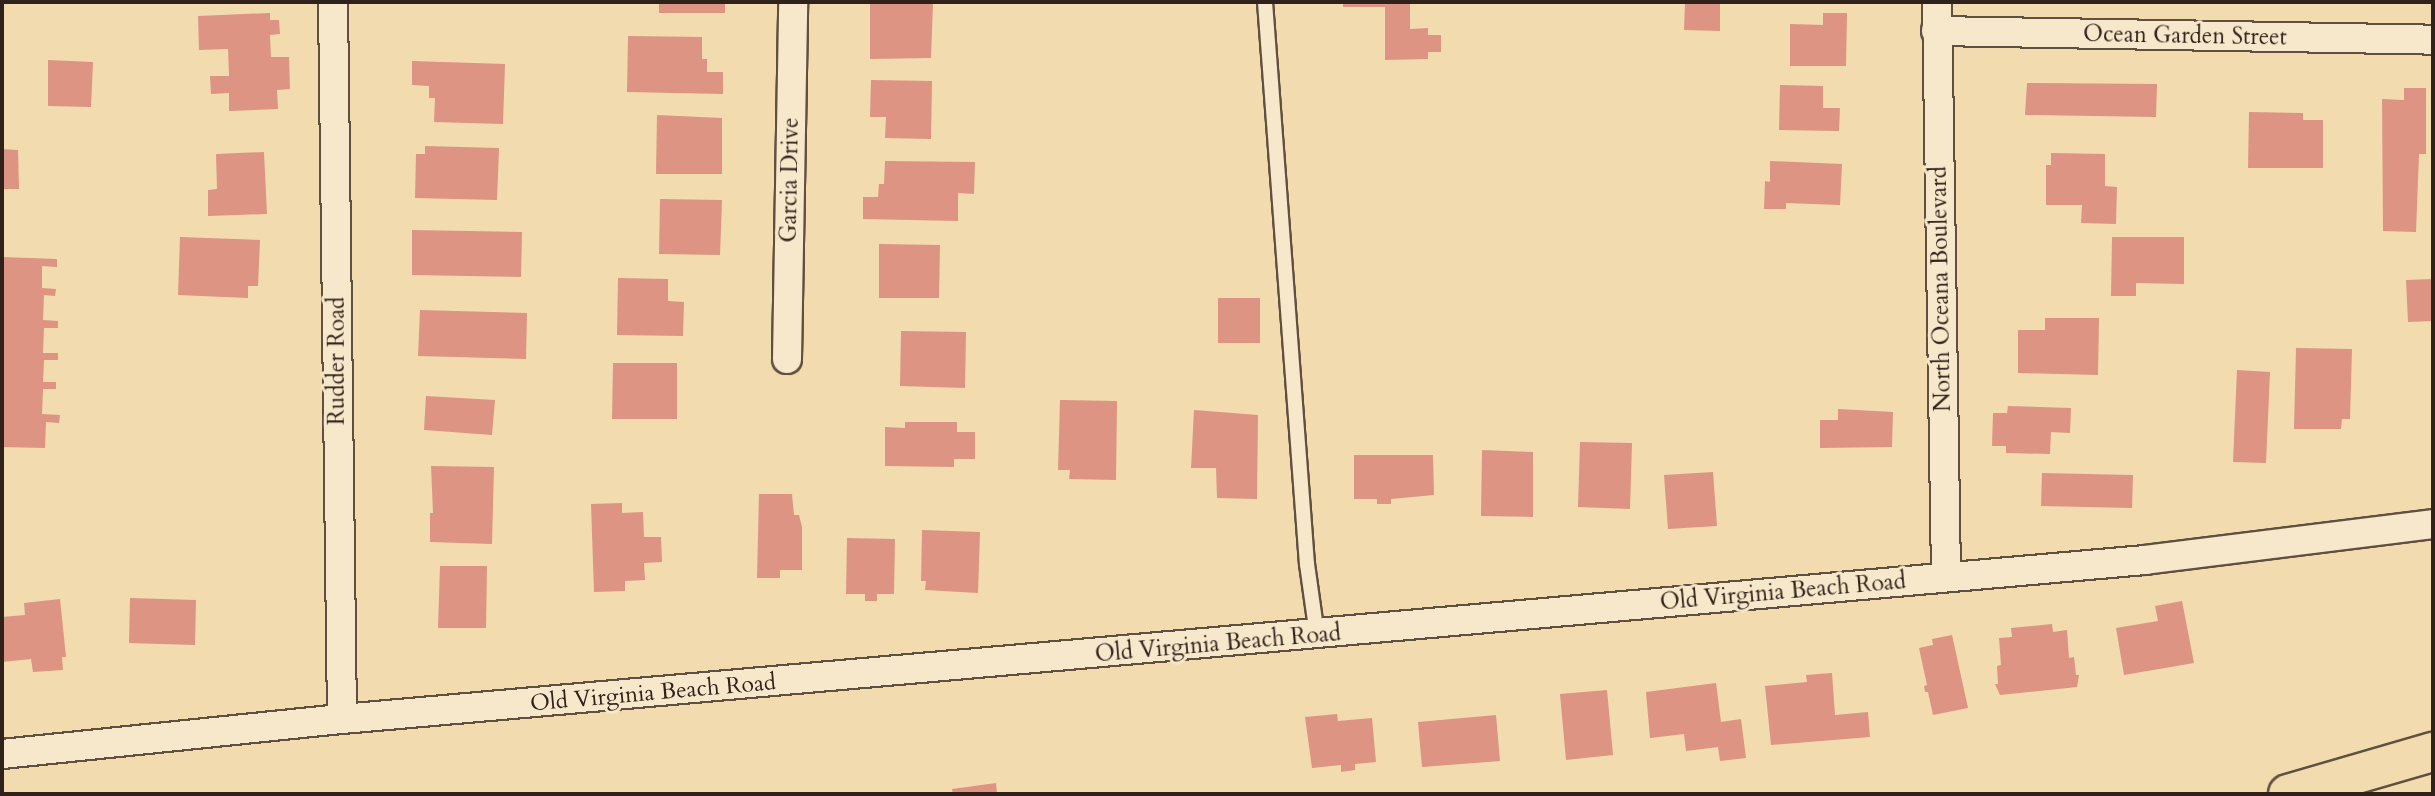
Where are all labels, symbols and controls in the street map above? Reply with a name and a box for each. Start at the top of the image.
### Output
street label: Ocean Garden Street [2083,20,2287,52]
street label: Garcia Drive [775,117,805,243]
street label: North Oceana Boulevard [1925,166,1957,412]
street label: Rudder Road [323,297,351,425]
street label: Old Virginia Beach Road [1659,567,1907,617]
street label: Old Virginia Beach Road [1094,619,1342,669]
street label: Old Virginia Beach Road [529,668,777,718]

